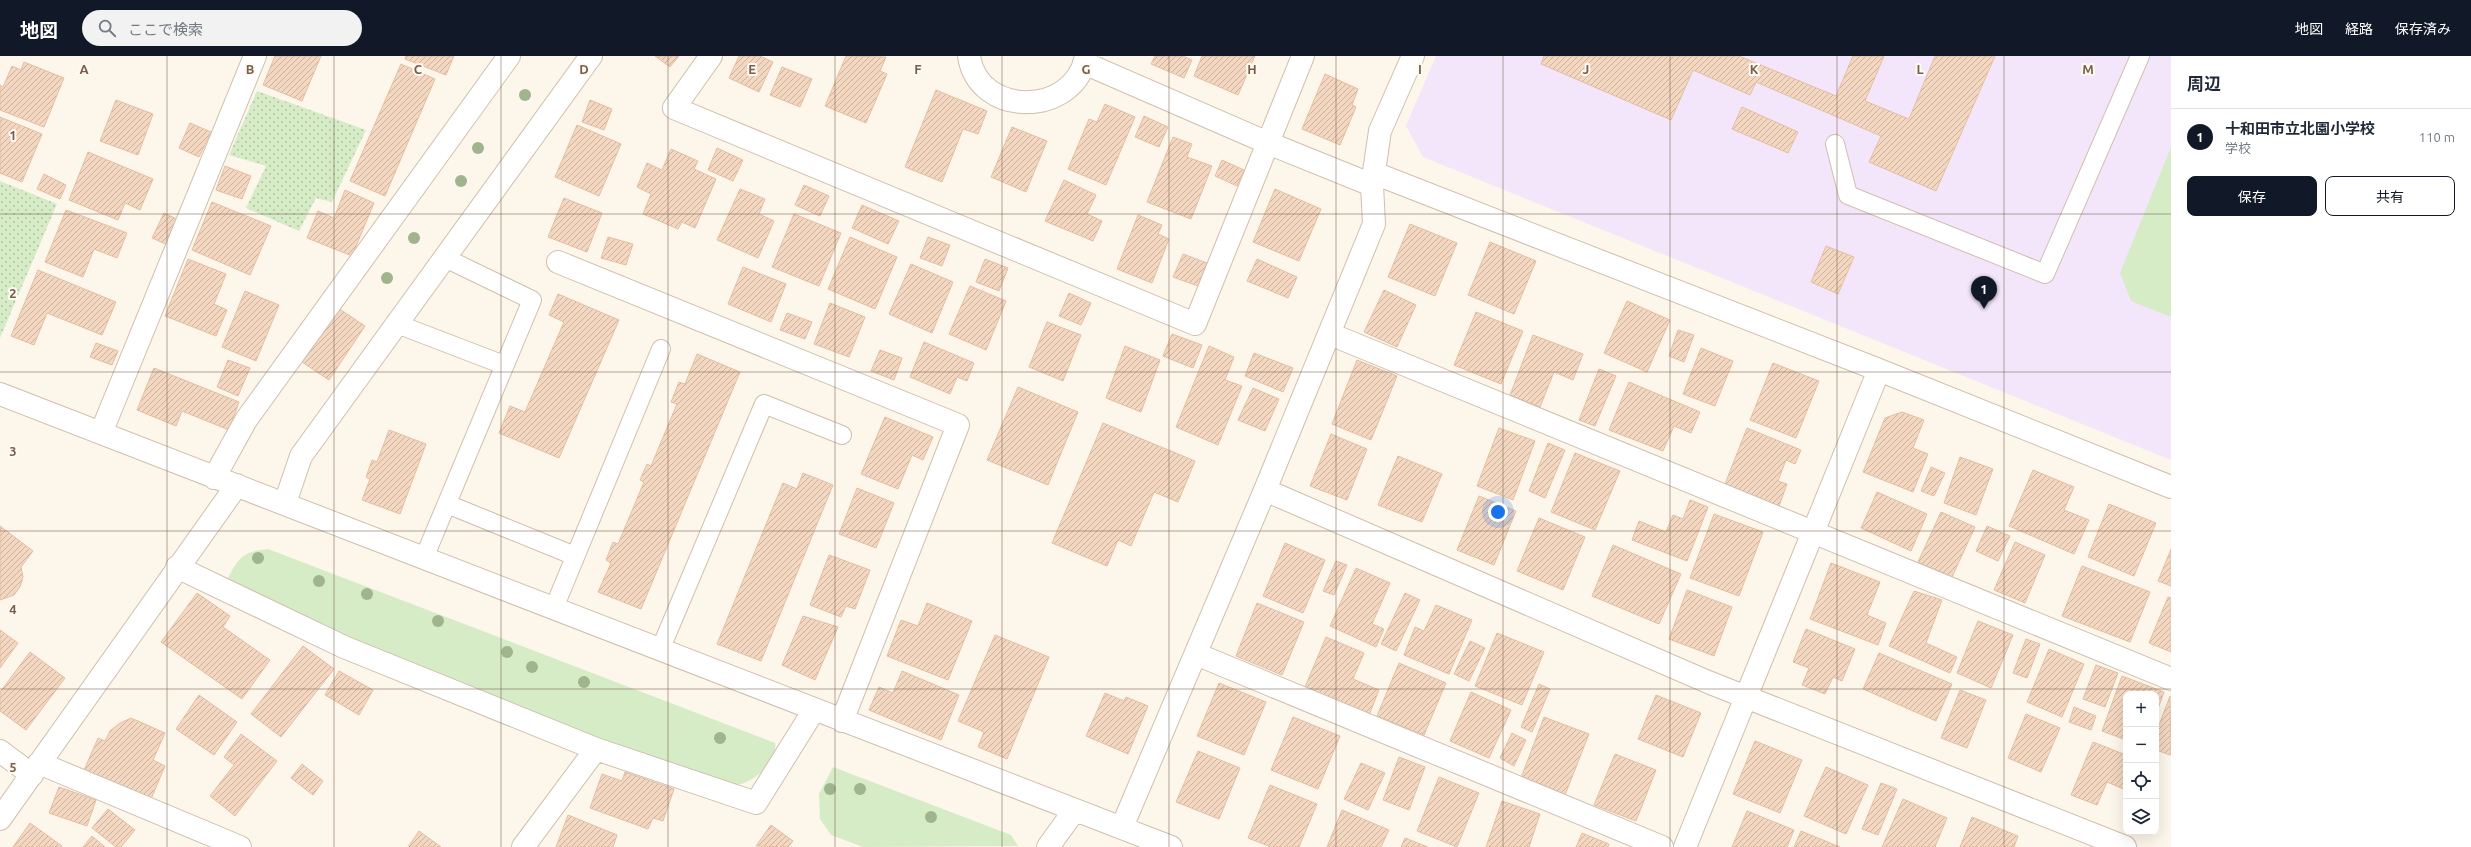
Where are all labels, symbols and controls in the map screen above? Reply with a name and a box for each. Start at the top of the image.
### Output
search box [82,10,362,46]
icon: search [96,17,118,39]
text: 地図 [20,19,58,41]
text: ここで検索 [128,21,203,38]
text: 地図 [2295,21,2323,37]
text: 経路 [2345,21,2373,37]
text: 保存済み [2395,21,2451,37]
text: A [79,62,89,76]
text: B [246,62,255,76]
text: C [414,62,423,76]
text: D [579,62,589,76]
text: E [748,62,756,76]
text: F [914,62,922,76]
text: G [1082,62,1091,76]
text: H [1247,62,1257,76]
text: I [1418,62,1422,76]
text: J [1583,62,1589,76]
text: K [1750,62,1759,76]
text: L [1916,62,1924,76]
text: M [2082,62,2094,76]
text: 周辺 [2187,74,2221,93]
text: 十和田市立北園小学校 [2225,120,2375,137]
text: 1 [9,128,17,142]
text: 1 [2196,130,2204,144]
text: 110 m [2419,130,2455,144]
text: 学校 [2225,141,2251,155]
button: 保存 [2187,176,2317,216]
button: 共有 [2325,176,2455,216]
pin: 1 [1971,276,1997,309]
text: 2 [9,286,17,300]
text: 3 [9,444,17,458]
your location [1488,502,1508,522]
text: 4 [9,602,17,616]
map controls [2123,691,2159,835]
button: + [2123,691,2159,727]
button: − [2123,727,2159,763]
text: 5 [9,760,17,774]
button: locate [2123,763,2159,799]
button: layers [2123,799,2159,835]

